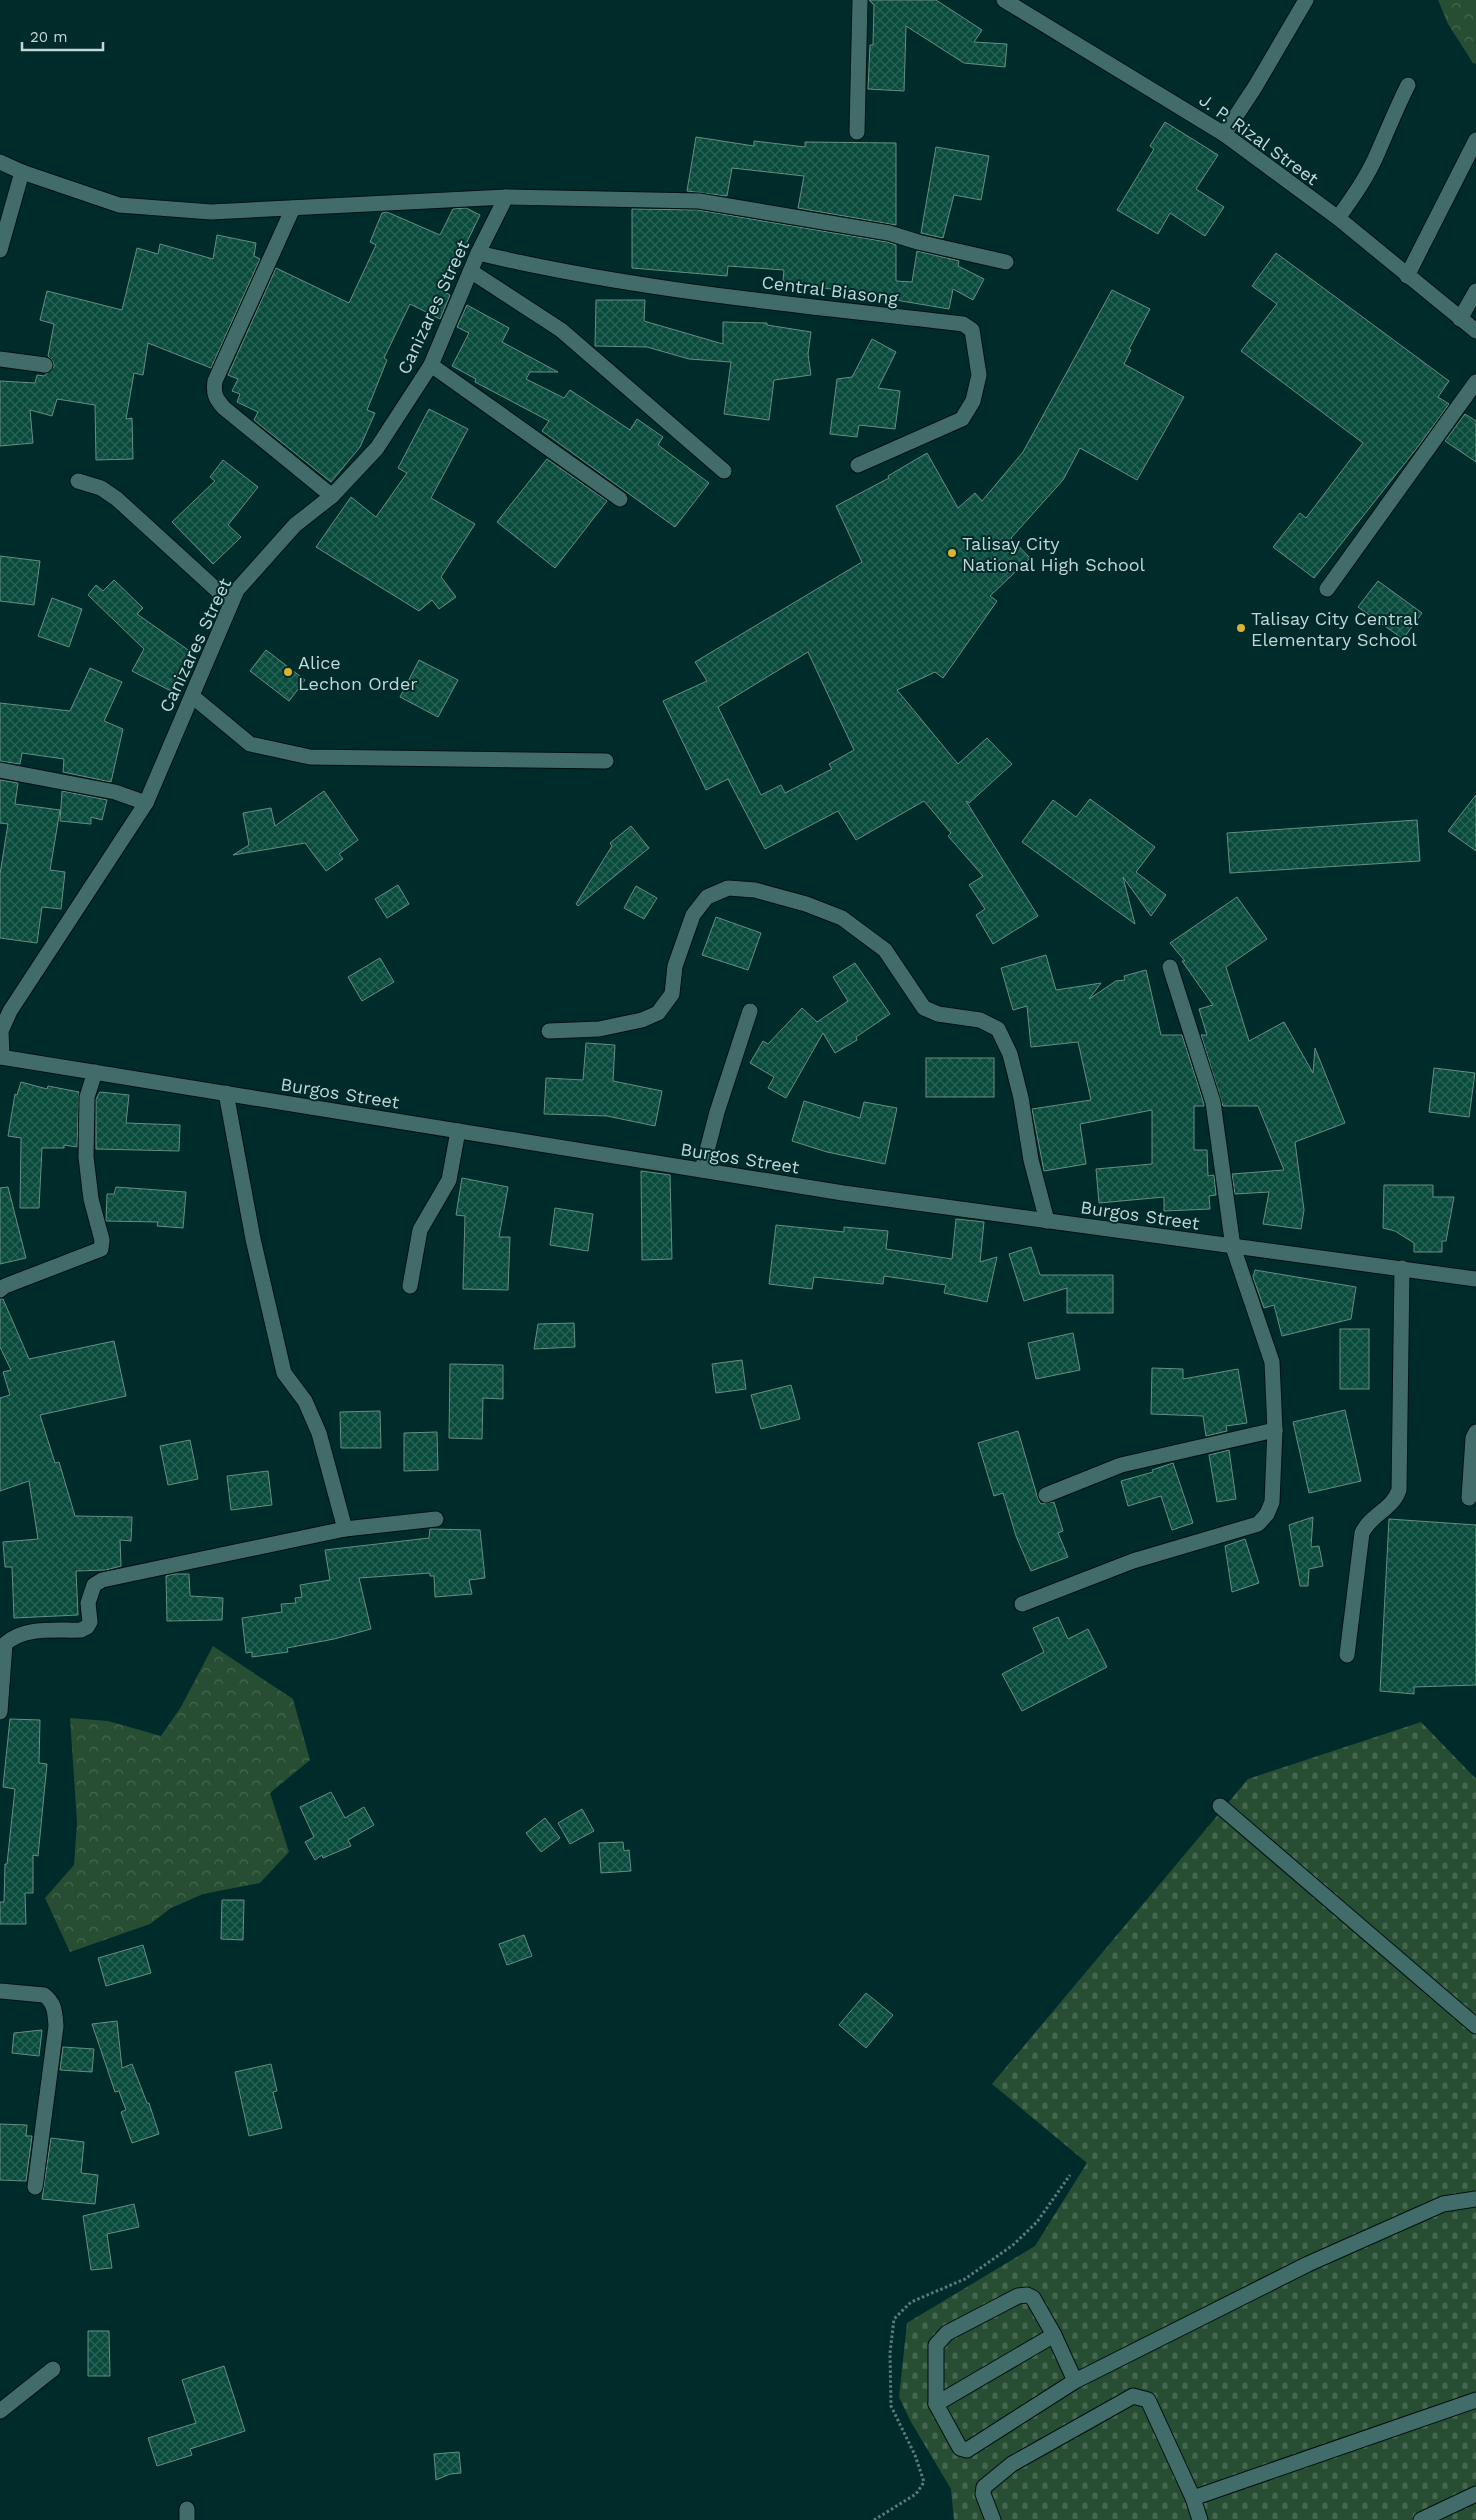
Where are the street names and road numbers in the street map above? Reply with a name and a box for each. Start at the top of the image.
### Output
street label: J. P. Rizal Street [1195,89,1323,190]
street label: Canizares Street [393,236,473,377]
street label: Central Biasong [761,271,900,309]
street label: Canizares Street [155,574,235,715]
street label: Burgos Street [279,1073,401,1113]
street label: Burgos Street [679,1138,801,1178]
street label: Burgos Street [1079,1196,1201,1234]

